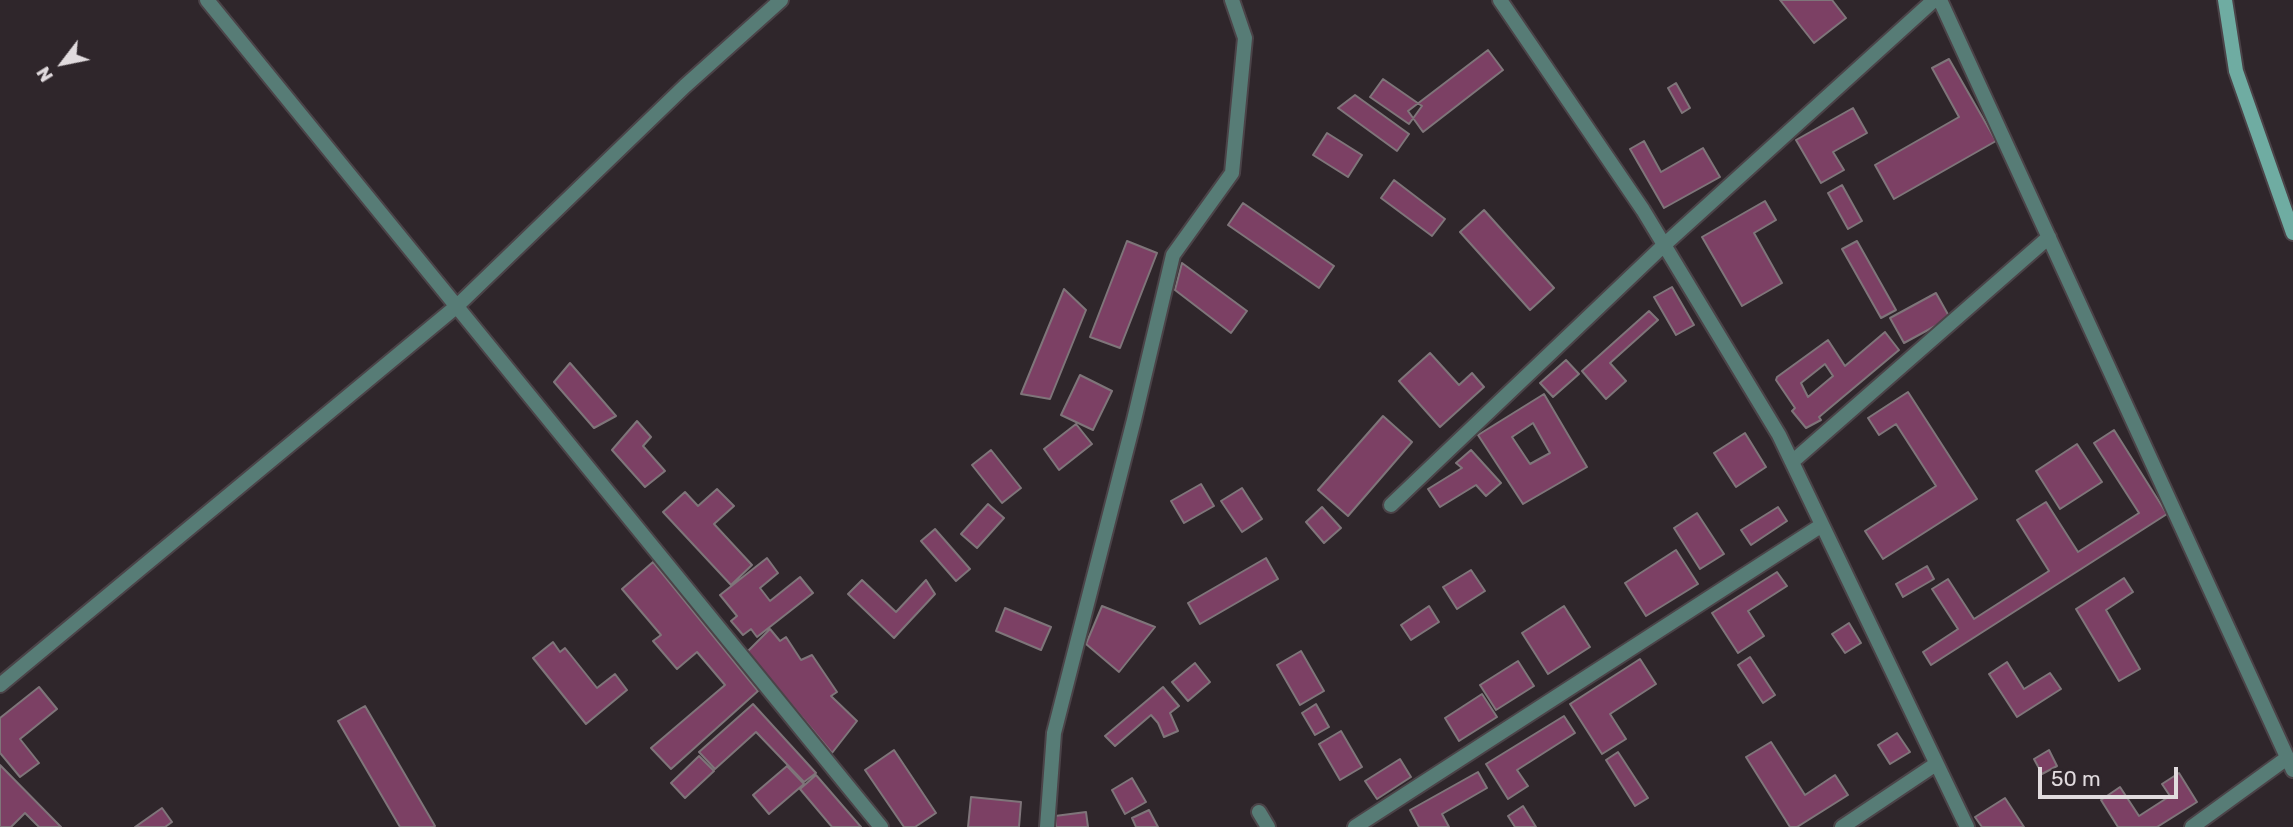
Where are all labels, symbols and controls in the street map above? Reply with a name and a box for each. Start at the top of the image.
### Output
north arrow [28,28,98,98]
text: N [31,63,58,86]
scale bar [2041,754,2181,798]
text: 50 m [2051,766,2101,791]

